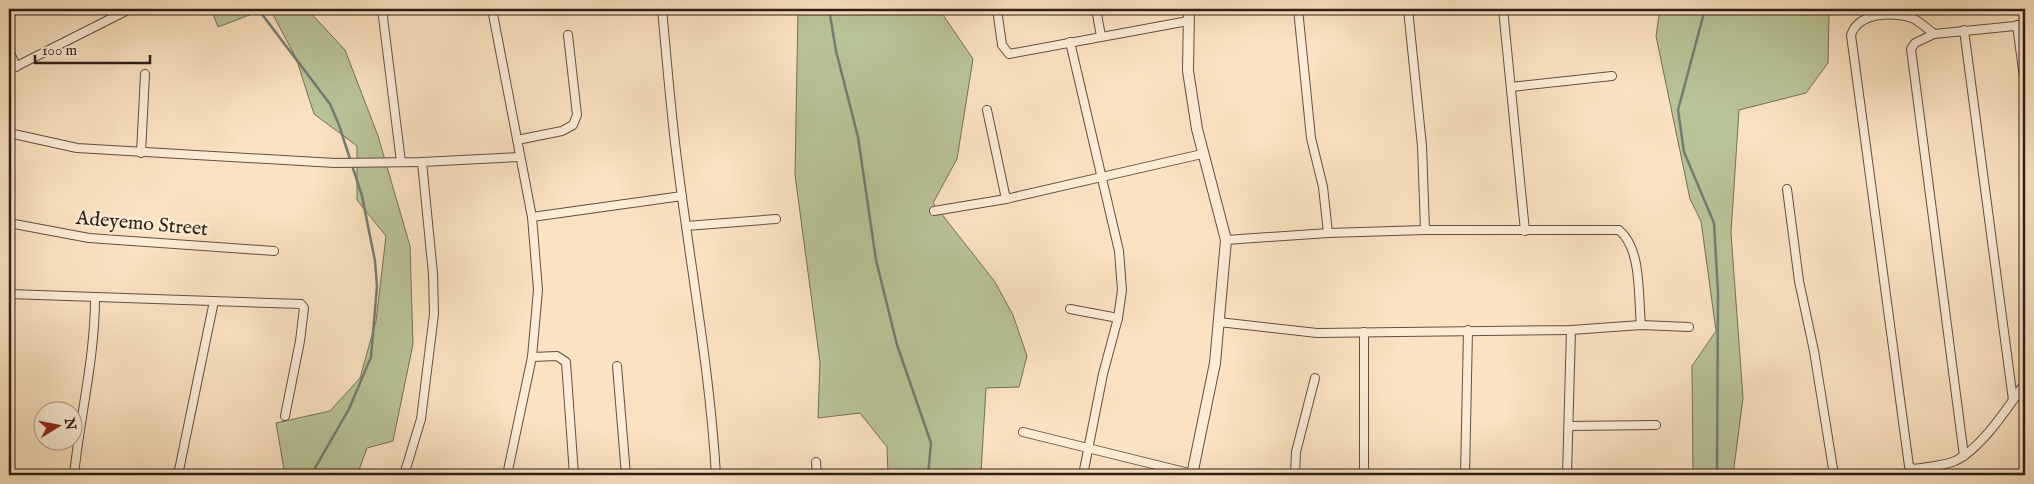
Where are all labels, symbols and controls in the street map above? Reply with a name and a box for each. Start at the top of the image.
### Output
scale bar [35,32,150,64]
text: 100 m [42,41,78,60]
street label: Adeyemo Street [74,206,209,242]
north arrow [32,402,82,452]
text: N [60,415,80,431]

